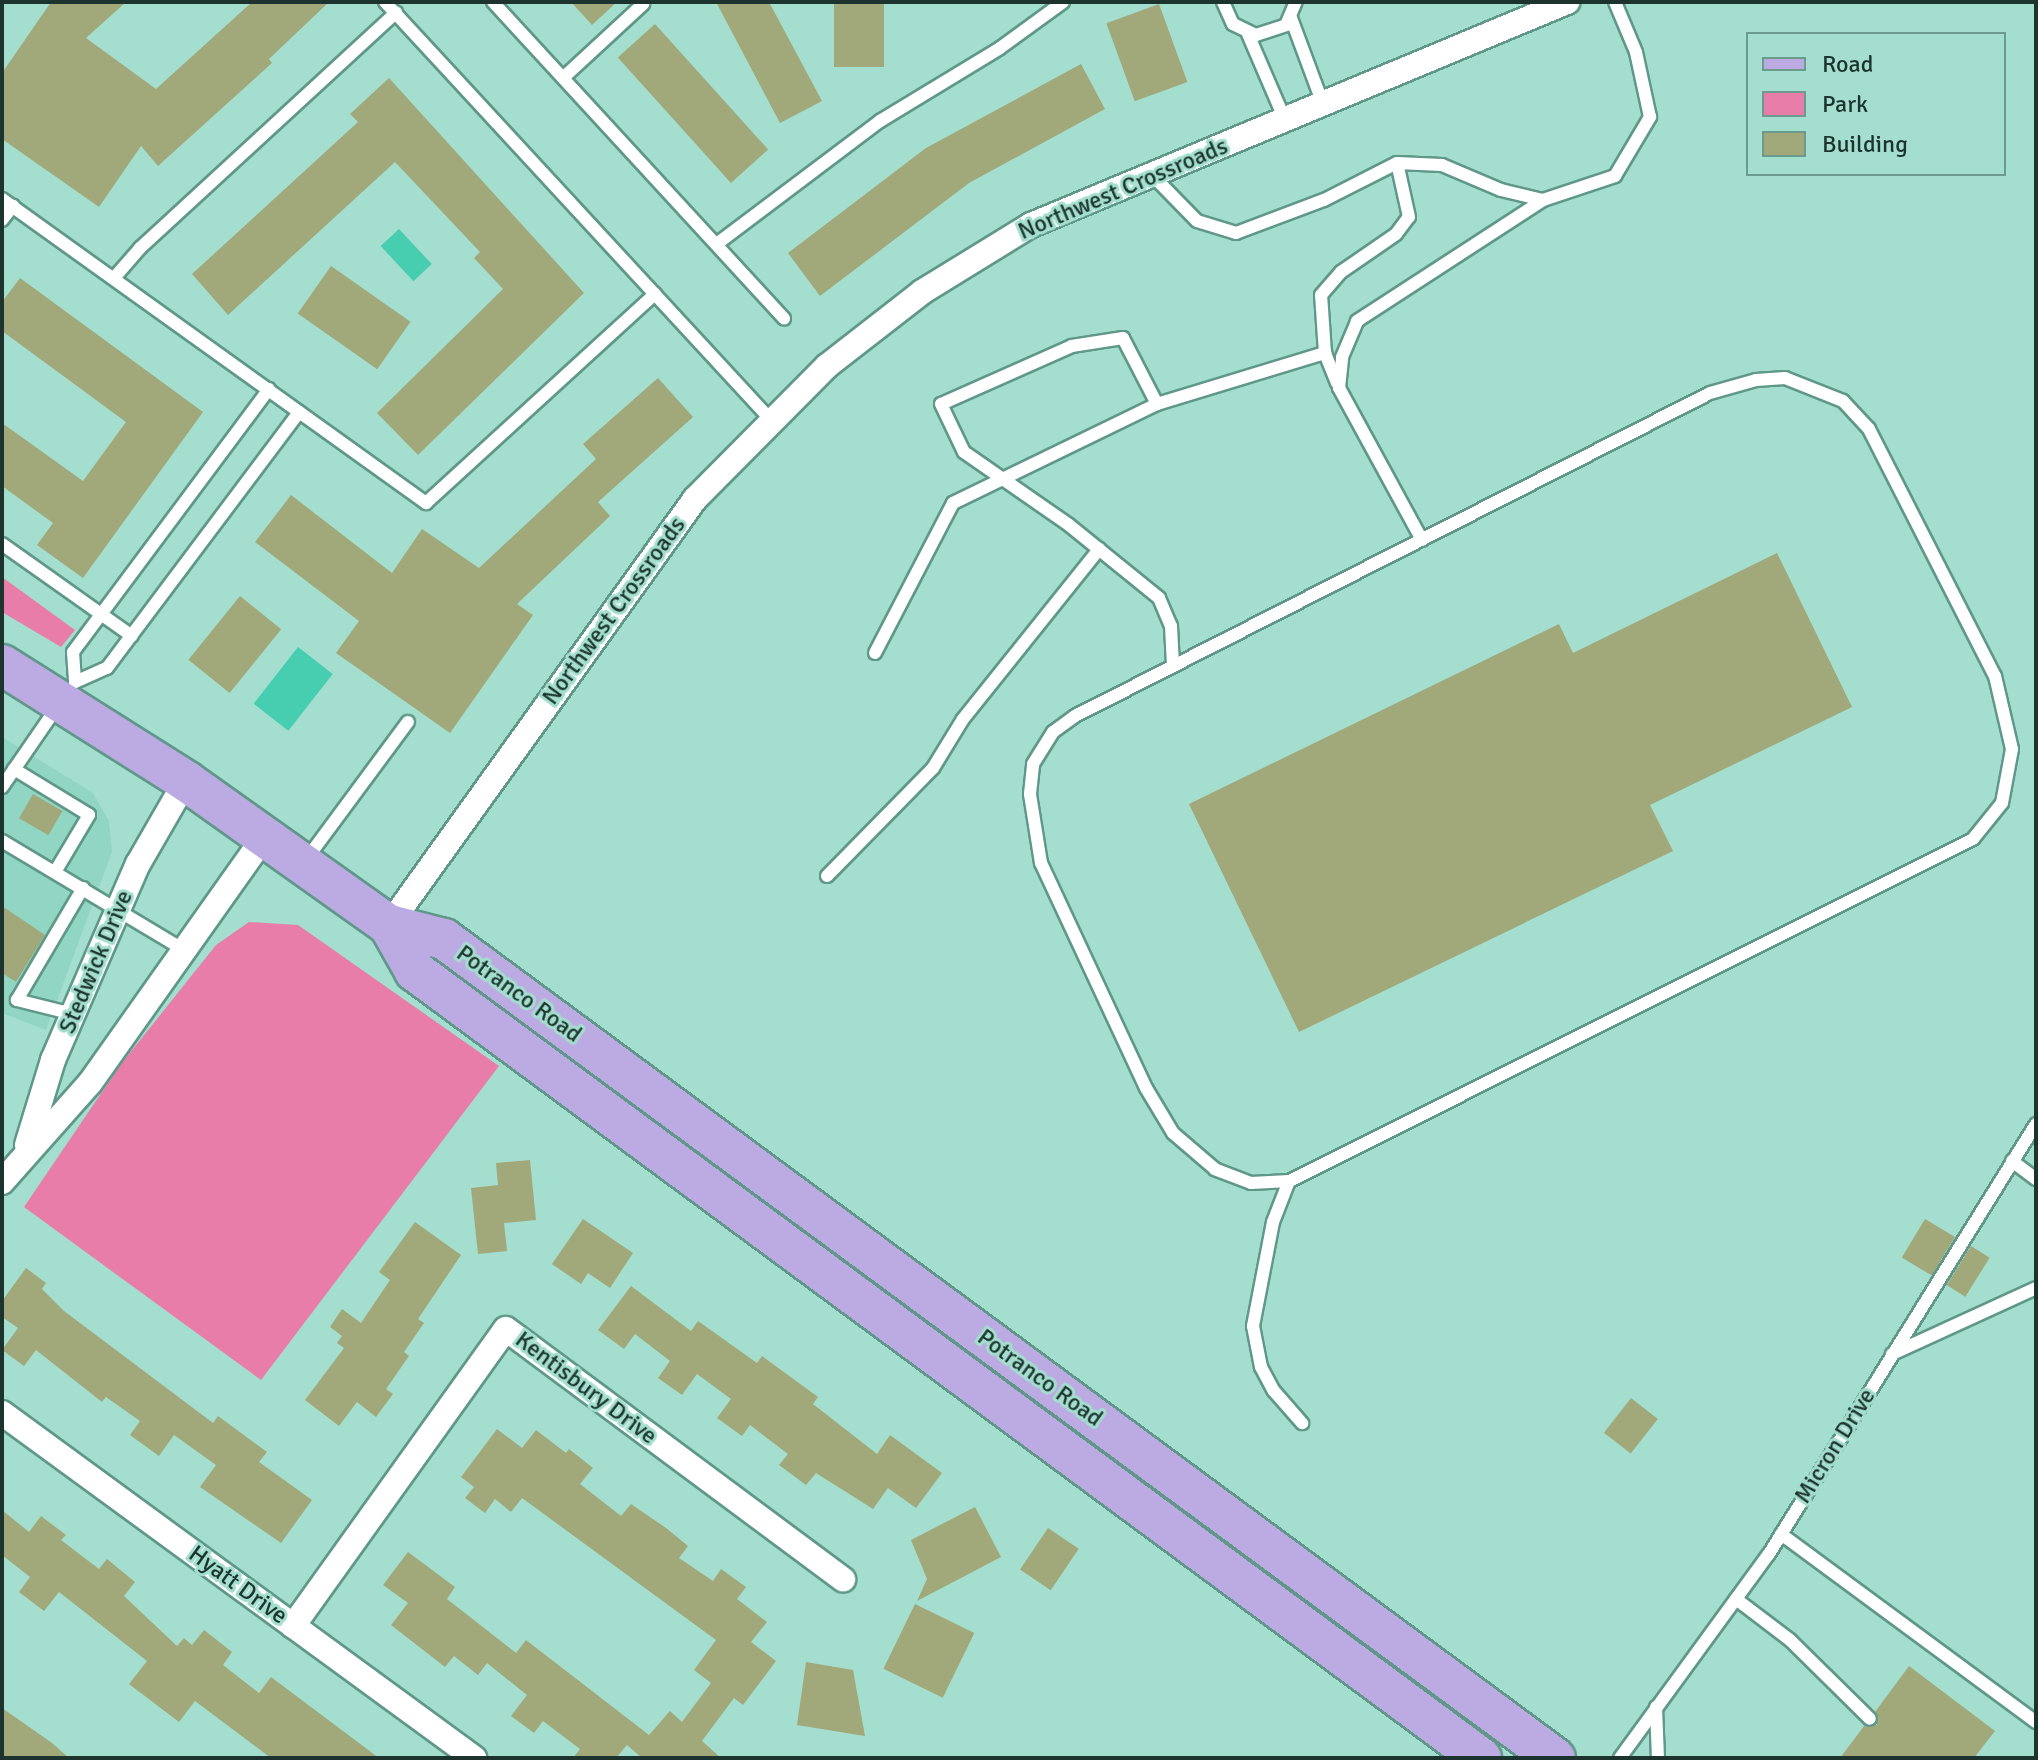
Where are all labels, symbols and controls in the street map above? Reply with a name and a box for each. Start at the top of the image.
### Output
legend [1746,32,2006,176]
text: Road [1822,49,1873,79]
text: Park [1822,89,1868,119]
text: Building [1822,129,1908,159]
street label: Northwest Crossroads [1014,132,1232,246]
street label: Northwest Crossroads [536,512,692,710]
street label: Stedwick Drive [53,886,139,1038]
street label: Potranco Road [451,939,587,1049]
street label: Potranco Road [972,1323,1108,1433]
street label: Kentisbury Drive [509,1325,663,1451]
street label: Micron Drive [1788,1383,1882,1509]
street label: Hyatt Drive [183,1540,293,1630]

